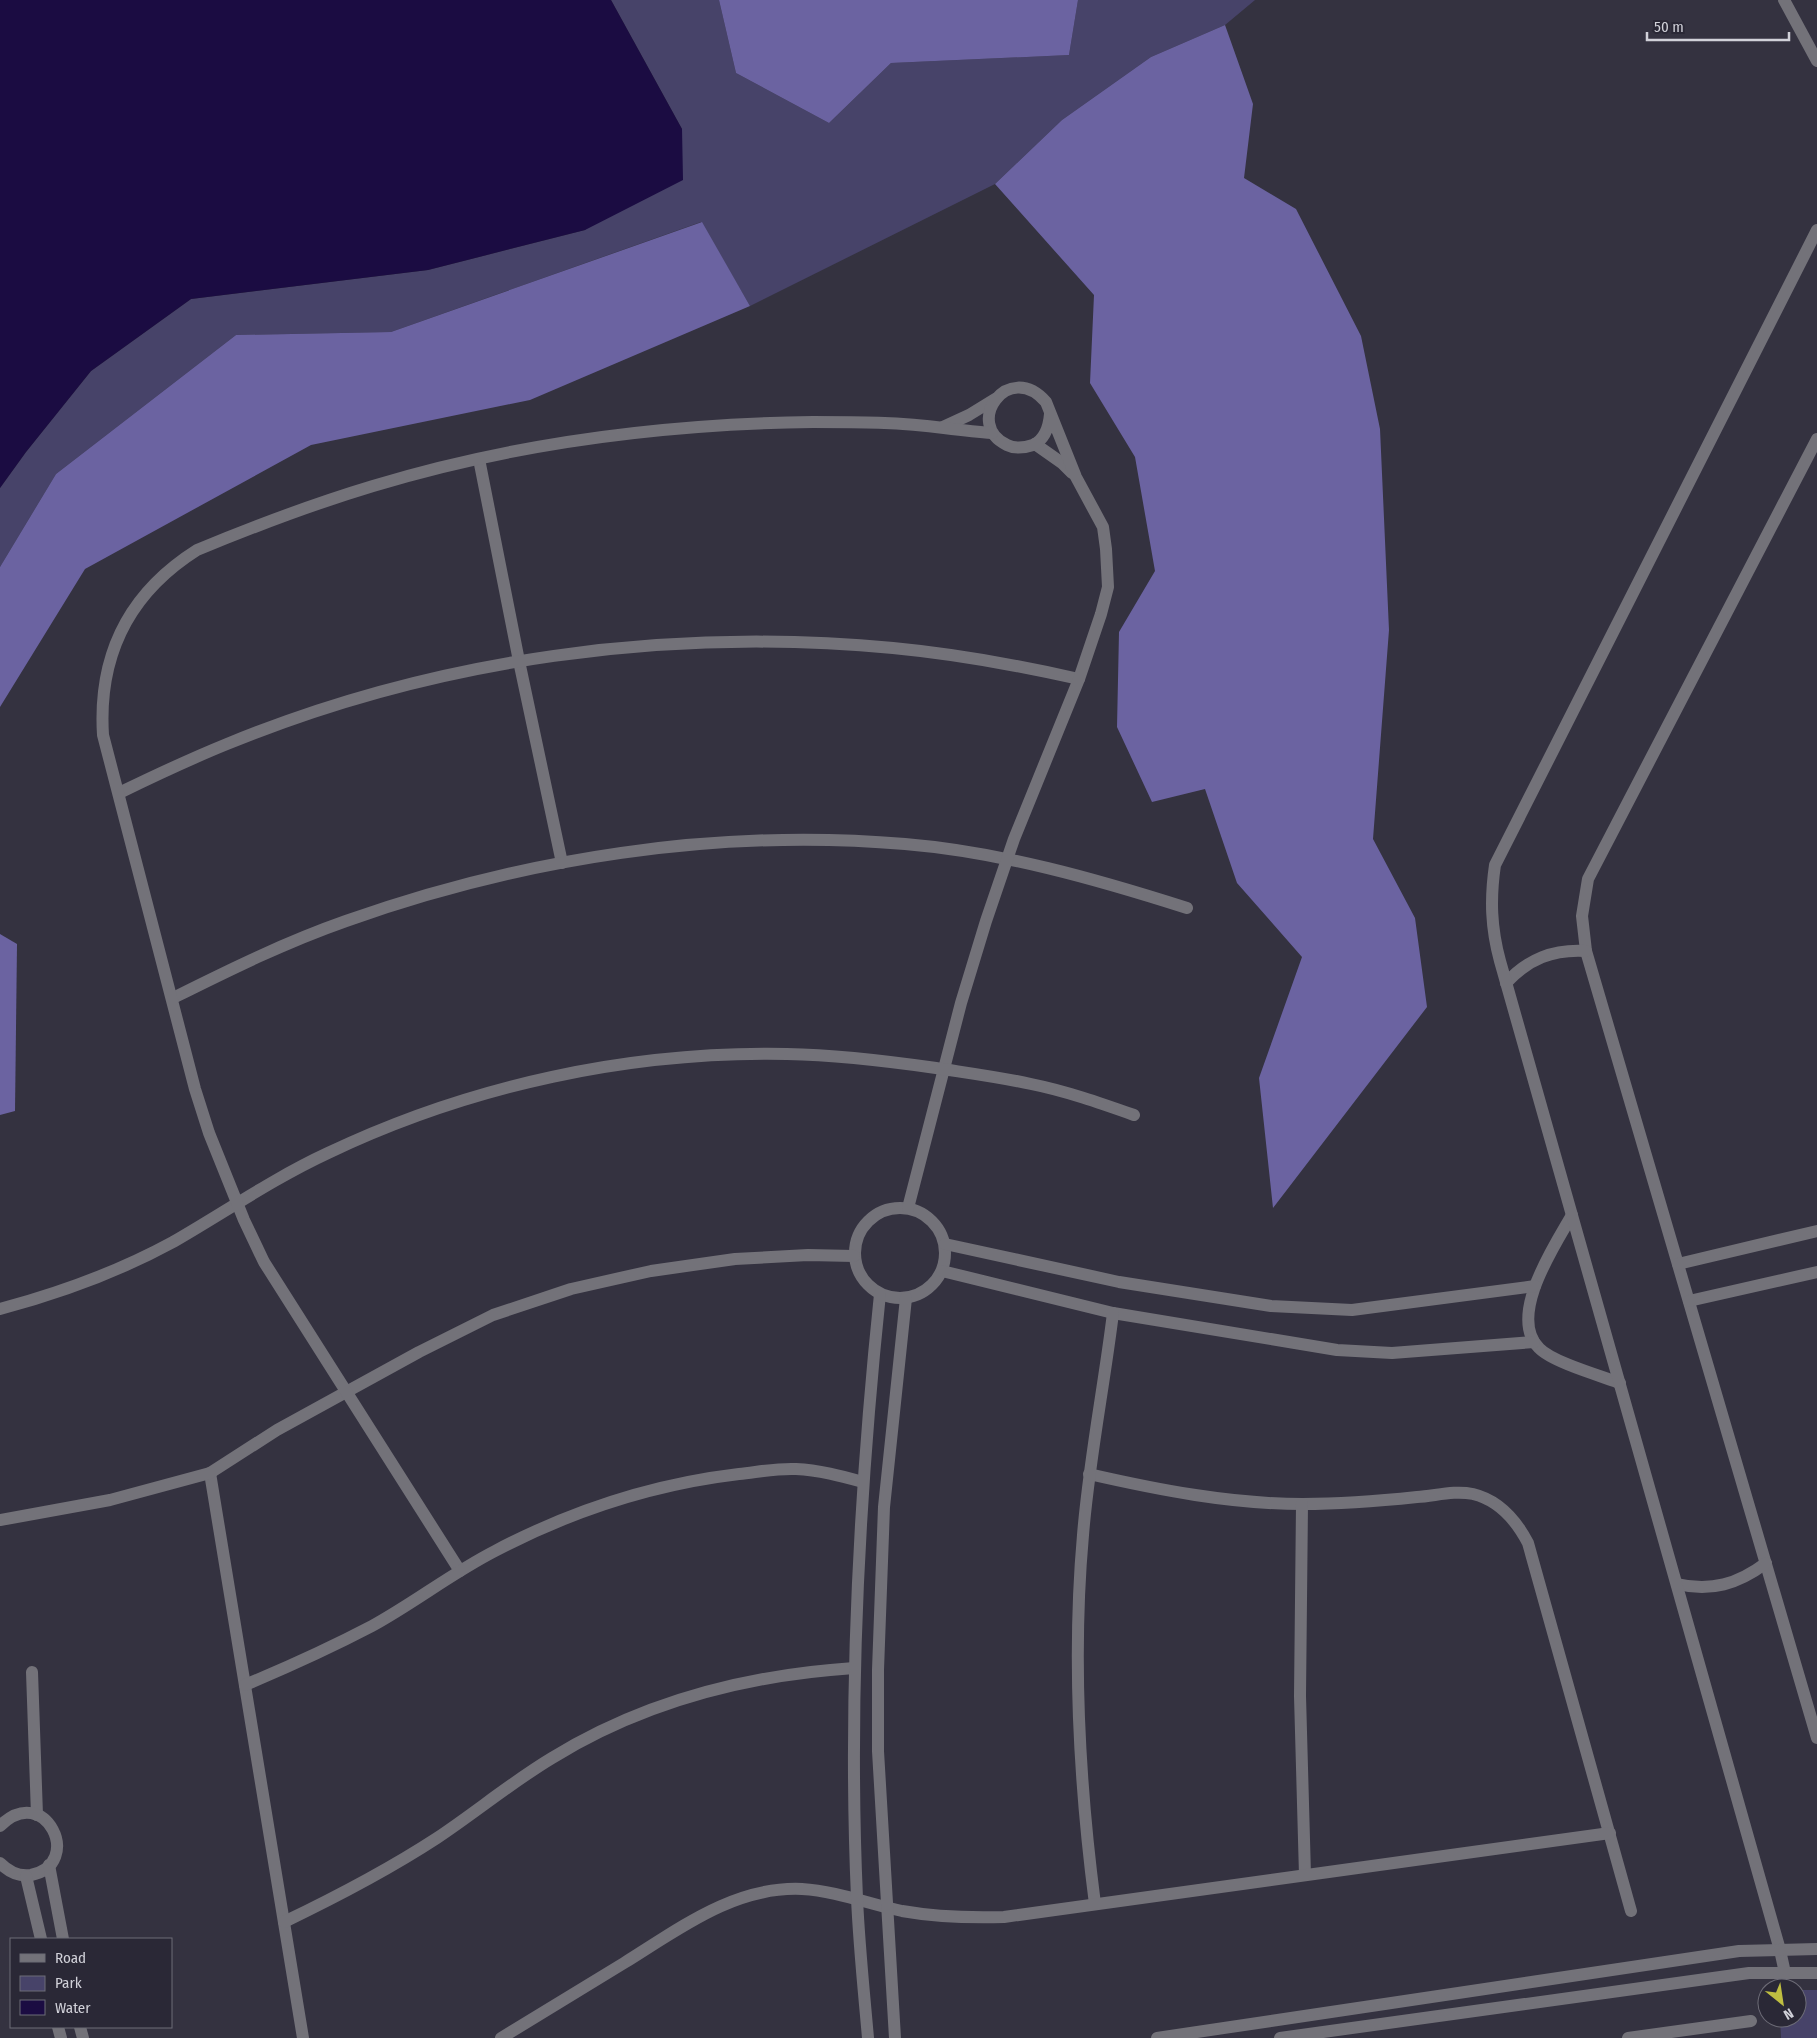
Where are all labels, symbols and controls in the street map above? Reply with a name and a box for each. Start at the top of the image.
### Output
scale bar [1647,10,1790,42]
text: 50 m [1654,18,1684,36]
legend [10,1938,172,2028]
text: Road [55,1949,86,1967]
text: Park [55,1974,82,1992]
north arrow [1757,1978,1807,2028]
text: Water [55,1999,91,2017]
text: N [1780,2004,1796,2023]

